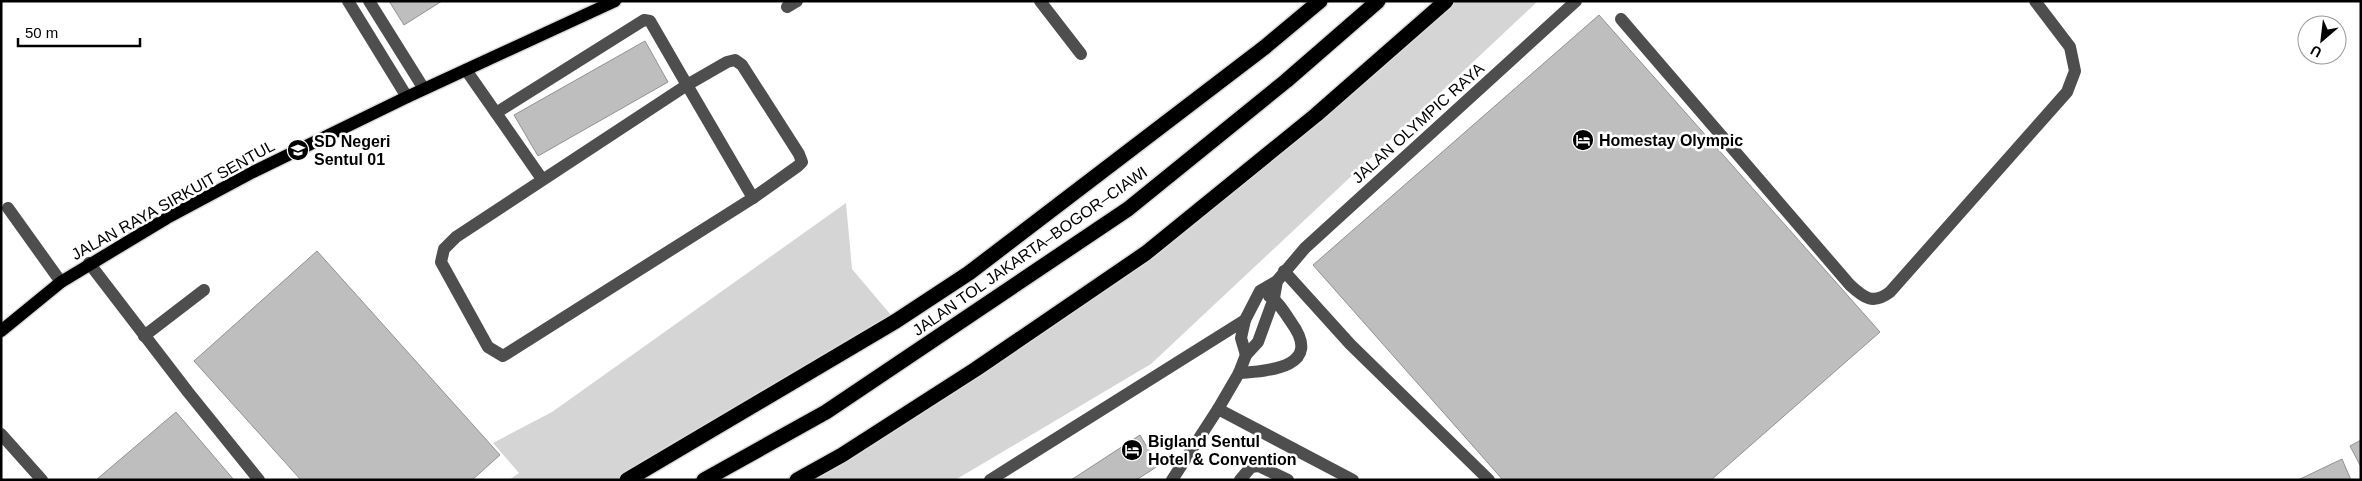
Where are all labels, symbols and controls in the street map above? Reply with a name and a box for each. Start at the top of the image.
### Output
scale bar [18,15,140,47]
north arrow [2297,15,2347,65]
text: 50 m [25,24,58,41]
text: U [2308,42,2324,61]
street label: JALAN OLYMPIC RAYA [1349,59,1487,186]
hotel icon: Homestay Olympic [1571,128,1595,152]
place label: Homestay Olympic [1599,132,1743,149]
place label: SD Negeri Sentul 01 [314,133,390,168]
street label: JALAN RAYA SIRKUIT SENTUL [69,137,278,263]
school or university icon: SD Negeri Sentul 01 [286,138,310,162]
street label: JALAN TOL JAKARTA–BOGOR–CIAWI [910,163,1150,339]
place label: Bigland Sentul Hotel & Convention [1148,433,1296,468]
hotel icon: Bigland Sentul Hotel & Convention [1120,438,1144,462]

